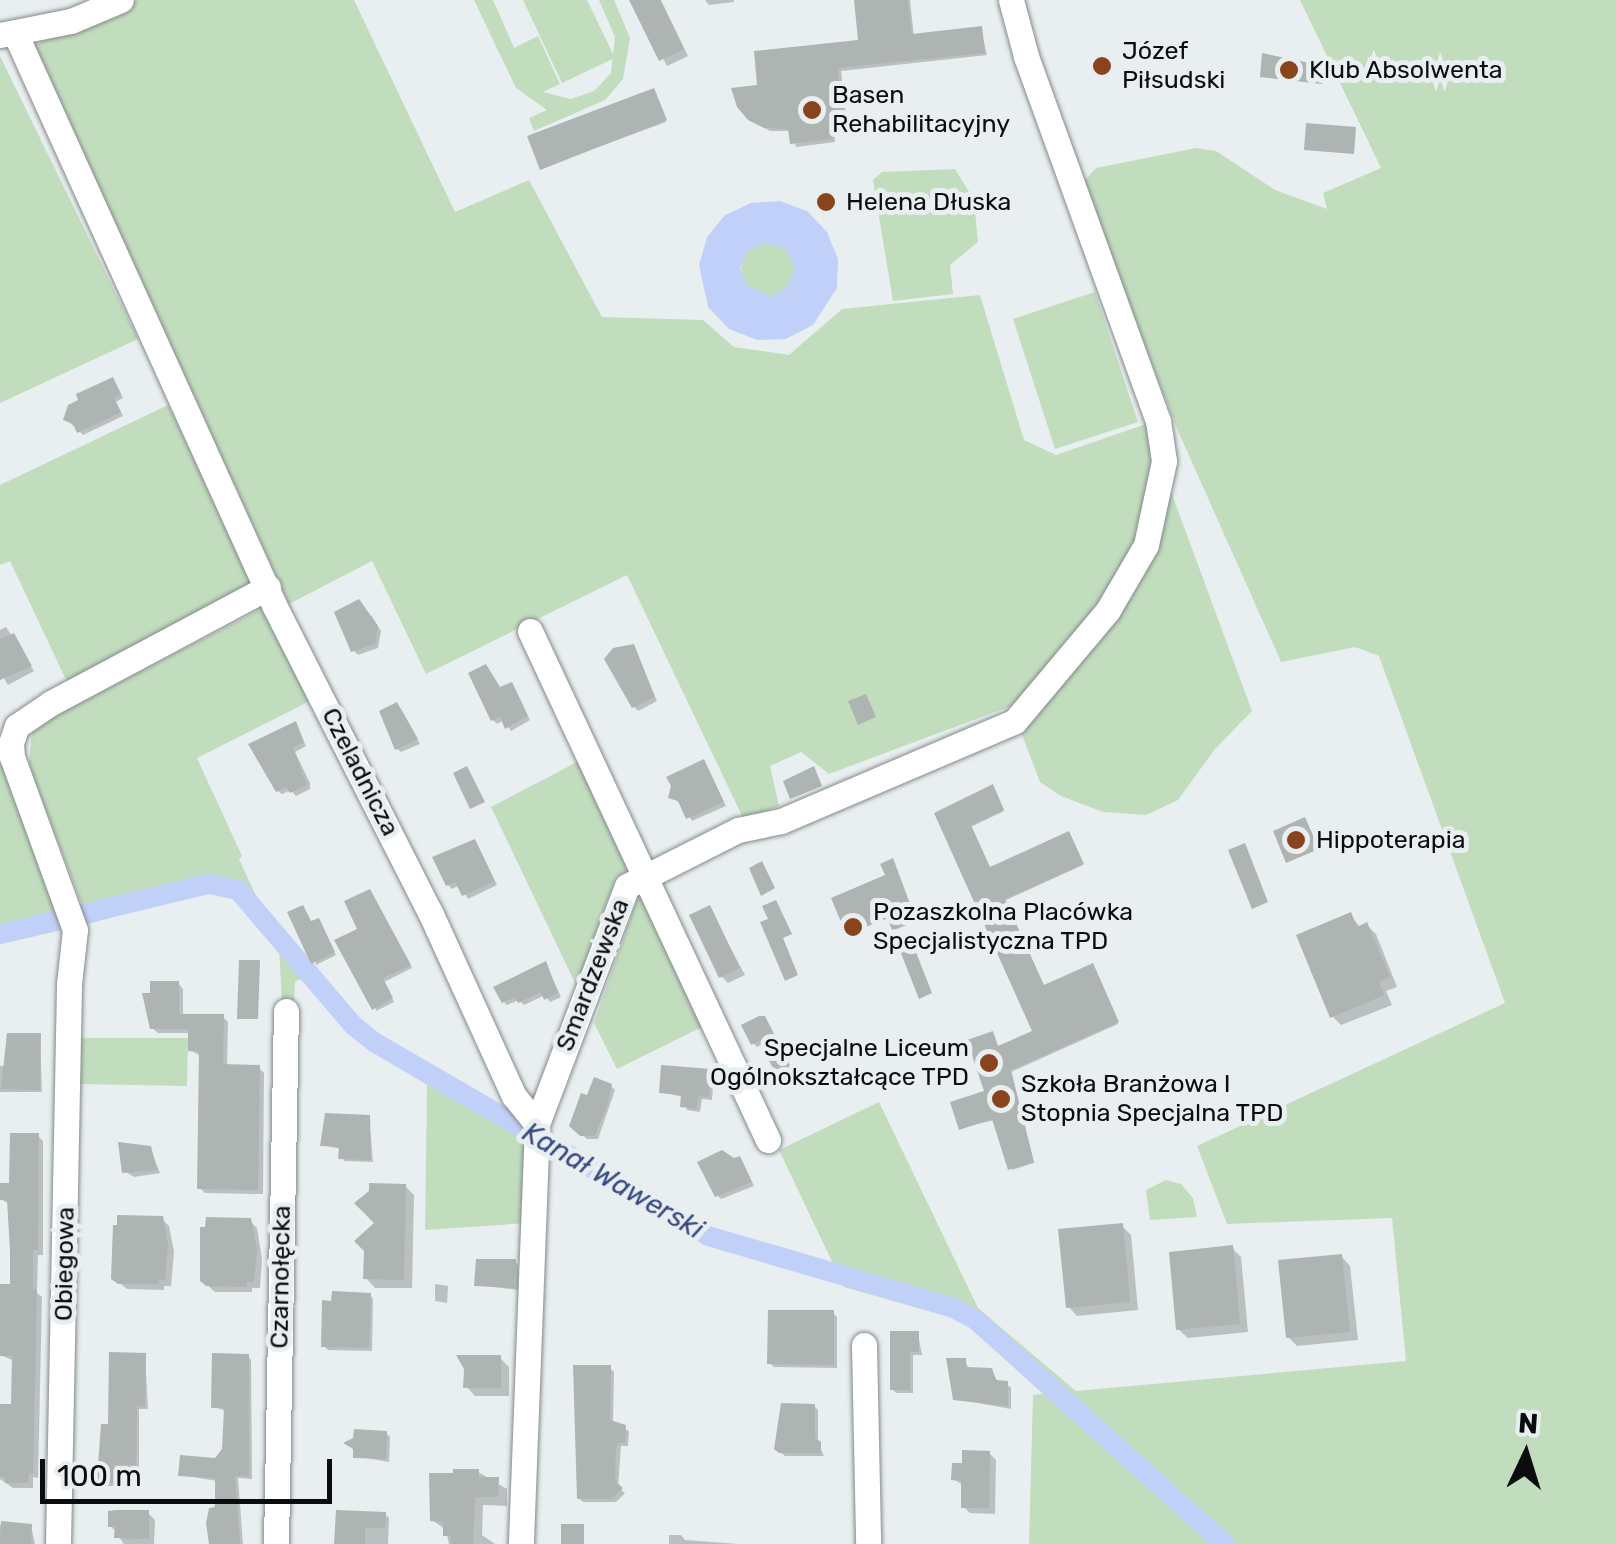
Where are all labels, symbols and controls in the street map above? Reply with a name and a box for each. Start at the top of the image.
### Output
place label: Józef Piłsudski [1122,37,1225,96]
marker: Józef Piłsudski [1091,55,1113,77]
place label: Klub Absolwenta [1309,55,1503,85]
marker: Klub Absolwenta [1278,59,1300,81]
place label: Basen Rehabilitacyjny [832,81,1010,140]
marker: Basen Rehabilitacyjny [801,99,823,121]
place label: Helena Dłuska [846,187,1011,217]
marker: Helena Dłuska [815,191,837,213]
street label: Czeladnicza [315,703,405,841]
place label: Hippoterapia [1316,825,1466,855]
marker: Hippoterapia [1285,829,1307,851]
street label: Smardzewska [550,895,636,1055]
place label: Pozaszkolna Placówka Specjalistyczna TPD [873,898,1133,957]
marker: Pozaszkolna Placówka Specjalistyczna TPD [842,916,864,938]
place label: Specjalne Liceum Ogólnokształcące TPD [709,1034,969,1093]
marker: Specjalne Liceum Ogólnokształcące TPD [978,1052,1000,1074]
place label: Szkoła Branżowa I Stopnia Specjalna TPD [1021,1070,1284,1129]
marker: Szkoła Branżowa I Stopnia Specjalna TPD [990,1088,1012,1110]
water label: Kanał Wawerski [516,1116,710,1246]
street label: Czarnołęcka [265,1205,297,1349]
street label: Obiegowa [49,1207,81,1321]
north arrow [1476,1404,1576,1504]
text: N [1517,1406,1539,1441]
scale bar [45,1439,338,1501]
text: 100 m [57,1458,142,1494]

